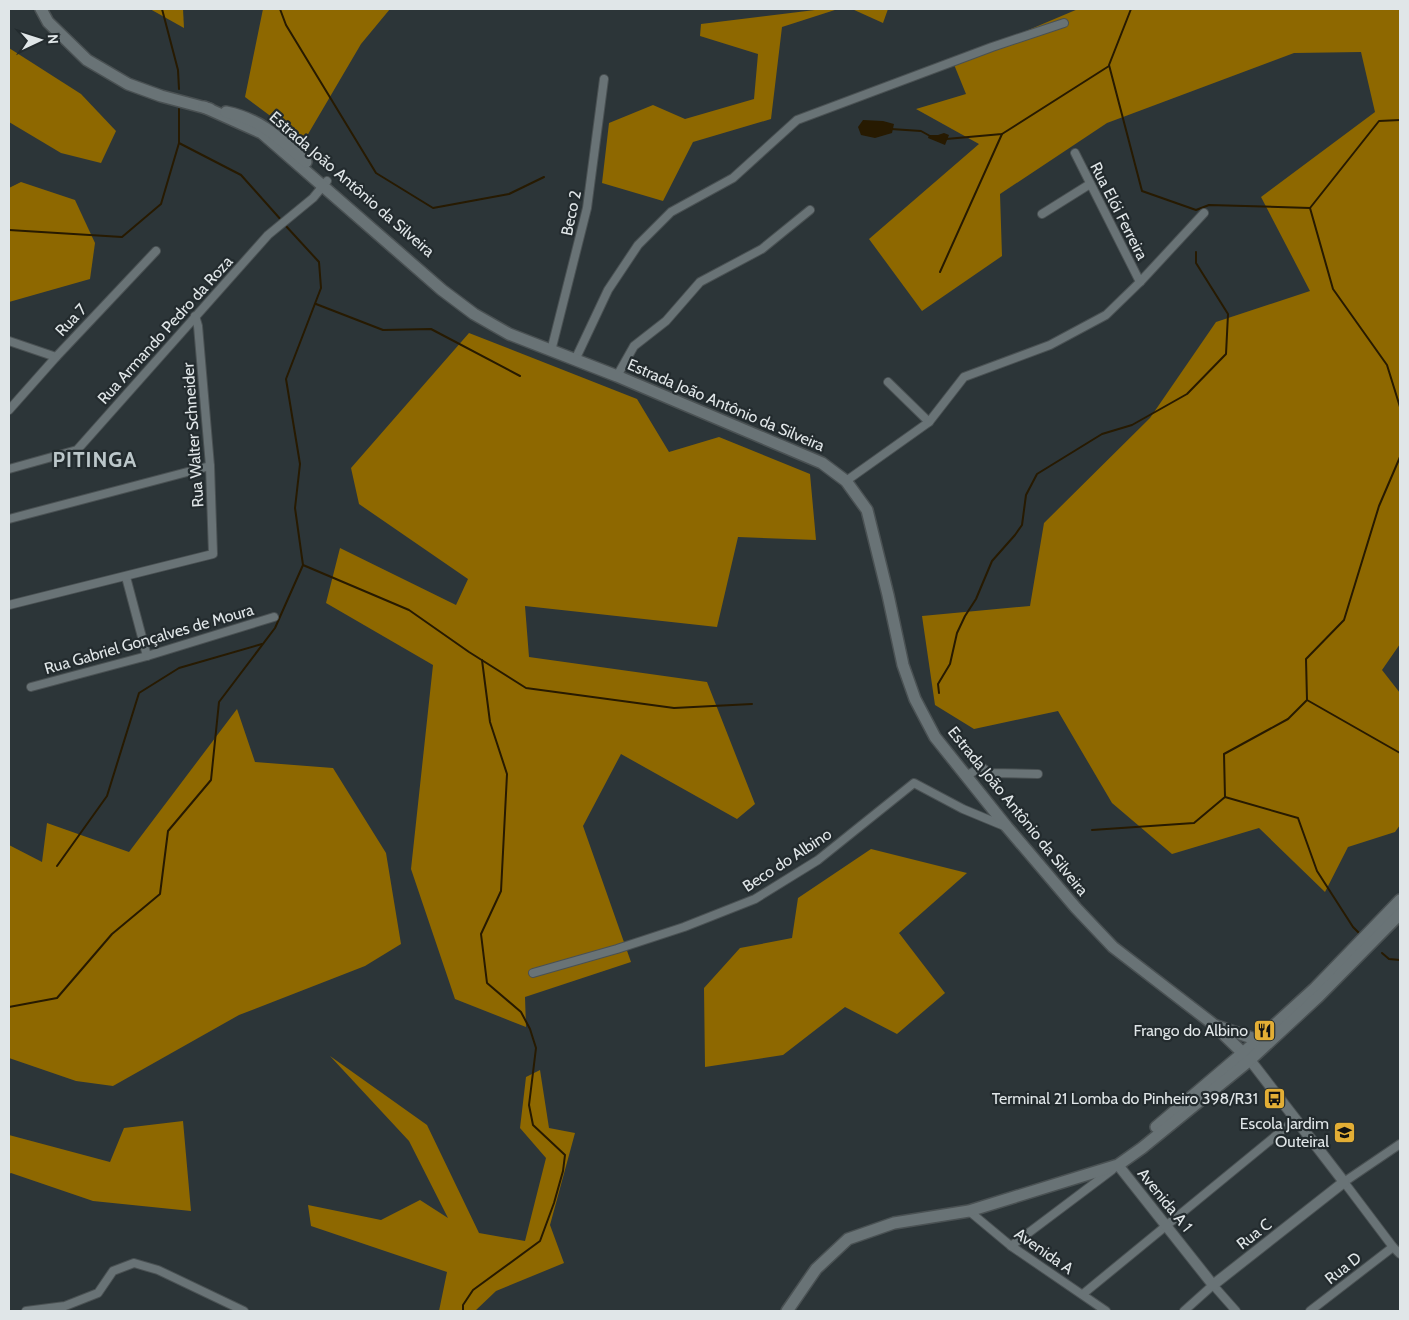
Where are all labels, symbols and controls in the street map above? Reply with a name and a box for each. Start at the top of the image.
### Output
north arrow [15,15,65,65]
text: N [44,34,62,45]
street label: Estrada João Antônio da Silveira [266,107,439,261]
street label: Rua Elói Ferreira [1086,159,1152,263]
street label: Beco 2 [557,189,585,237]
street label: Rua Armando Pedro da Roza [94,252,237,408]
street label: Rua 7 [51,300,91,340]
street label: Estrada João Antônio da Silveira [625,355,828,455]
street label: Rua Walter Schneider [178,361,208,508]
district label: PITINGA [53,447,137,472]
street label: Rua Gabriel Gonçalves de Moura [42,600,256,678]
street label: Estrada João Antônio da Silveira [944,723,1092,900]
street label: Beco do Albino [739,824,835,896]
restaurant icon: Frango do Albino [1252,1018,1276,1042]
place label: Frango do Albino [1134,1021,1248,1040]
bus stop icon: Terminal 21 Lomba do Pinheiro 398/R31 [1262,1086,1286,1110]
place label: Terminal 21 Lomba do Pinheiro 398/R31 [992,1089,1258,1108]
place label: Escola Jardim Outeiral [1240,1114,1329,1151]
school or university icon: Escola Jardim Outeiral [1333,1120,1357,1144]
street label: Avenida A 1 [1134,1164,1196,1236]
street label: Rua C [1233,1214,1275,1253]
street label: Avenida A [1011,1224,1077,1278]
street label: Rua D [1321,1248,1365,1288]

